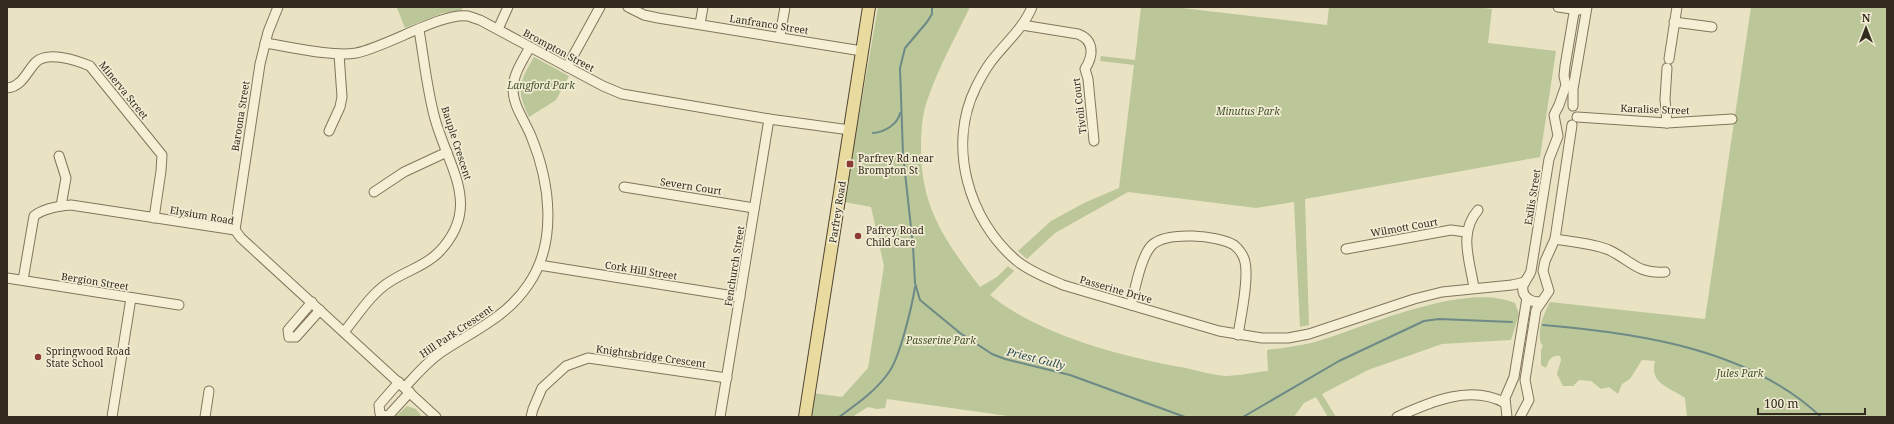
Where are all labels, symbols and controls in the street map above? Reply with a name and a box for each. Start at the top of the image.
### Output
north arrow [1846,8,1886,48]
text: N [1862,10,1871,25]
street label: Lanfranco Street [729,11,810,37]
street label: Brompton Street [521,25,598,75]
street label: Minerva Street [96,58,152,122]
street label: Tivoli Court [1069,77,1089,135]
park label: Langford Park [506,78,575,92]
street label: Baroona Street [228,79,253,152]
street label: Karalise Street [1620,101,1690,117]
street label: Bauple Crescent [438,104,476,182]
park label: Minutus Park [1215,104,1280,118]
place label: Parfrey Rd near Brompton St [858,151,934,177]
marker: Parfrey Rd near Brompton St [845,159,855,169]
street label: Exilis Street [1521,168,1543,226]
street label: Severn Court [659,174,723,198]
street label: Parfrey Road [825,180,849,244]
street label: Elysium Road [169,202,235,228]
street label: Wilmott Court [1369,214,1439,240]
place label: Pafrey Road Child Care [866,223,924,249]
street label: Fenchurch Street [721,224,747,307]
marker: Pafrey Road Child Care [853,231,863,241]
street label: Cork Hill Street [604,257,679,283]
street label: Bergion Street [60,269,130,293]
street label: Passerine Drive [1078,272,1154,306]
street label: Hill Park Crescent [417,301,496,361]
park label: Passerine Park [905,333,976,347]
street label: Knightsbridge Crescent [595,341,707,371]
water label: Priest Gully [1004,343,1067,373]
place label: Springwood Road State School [46,344,130,370]
marker: Springwood Road State School [33,352,43,362]
park label: Jules Park [1714,366,1764,380]
scale bar [1758,390,1865,416]
text: 100 m [1764,395,1799,412]

